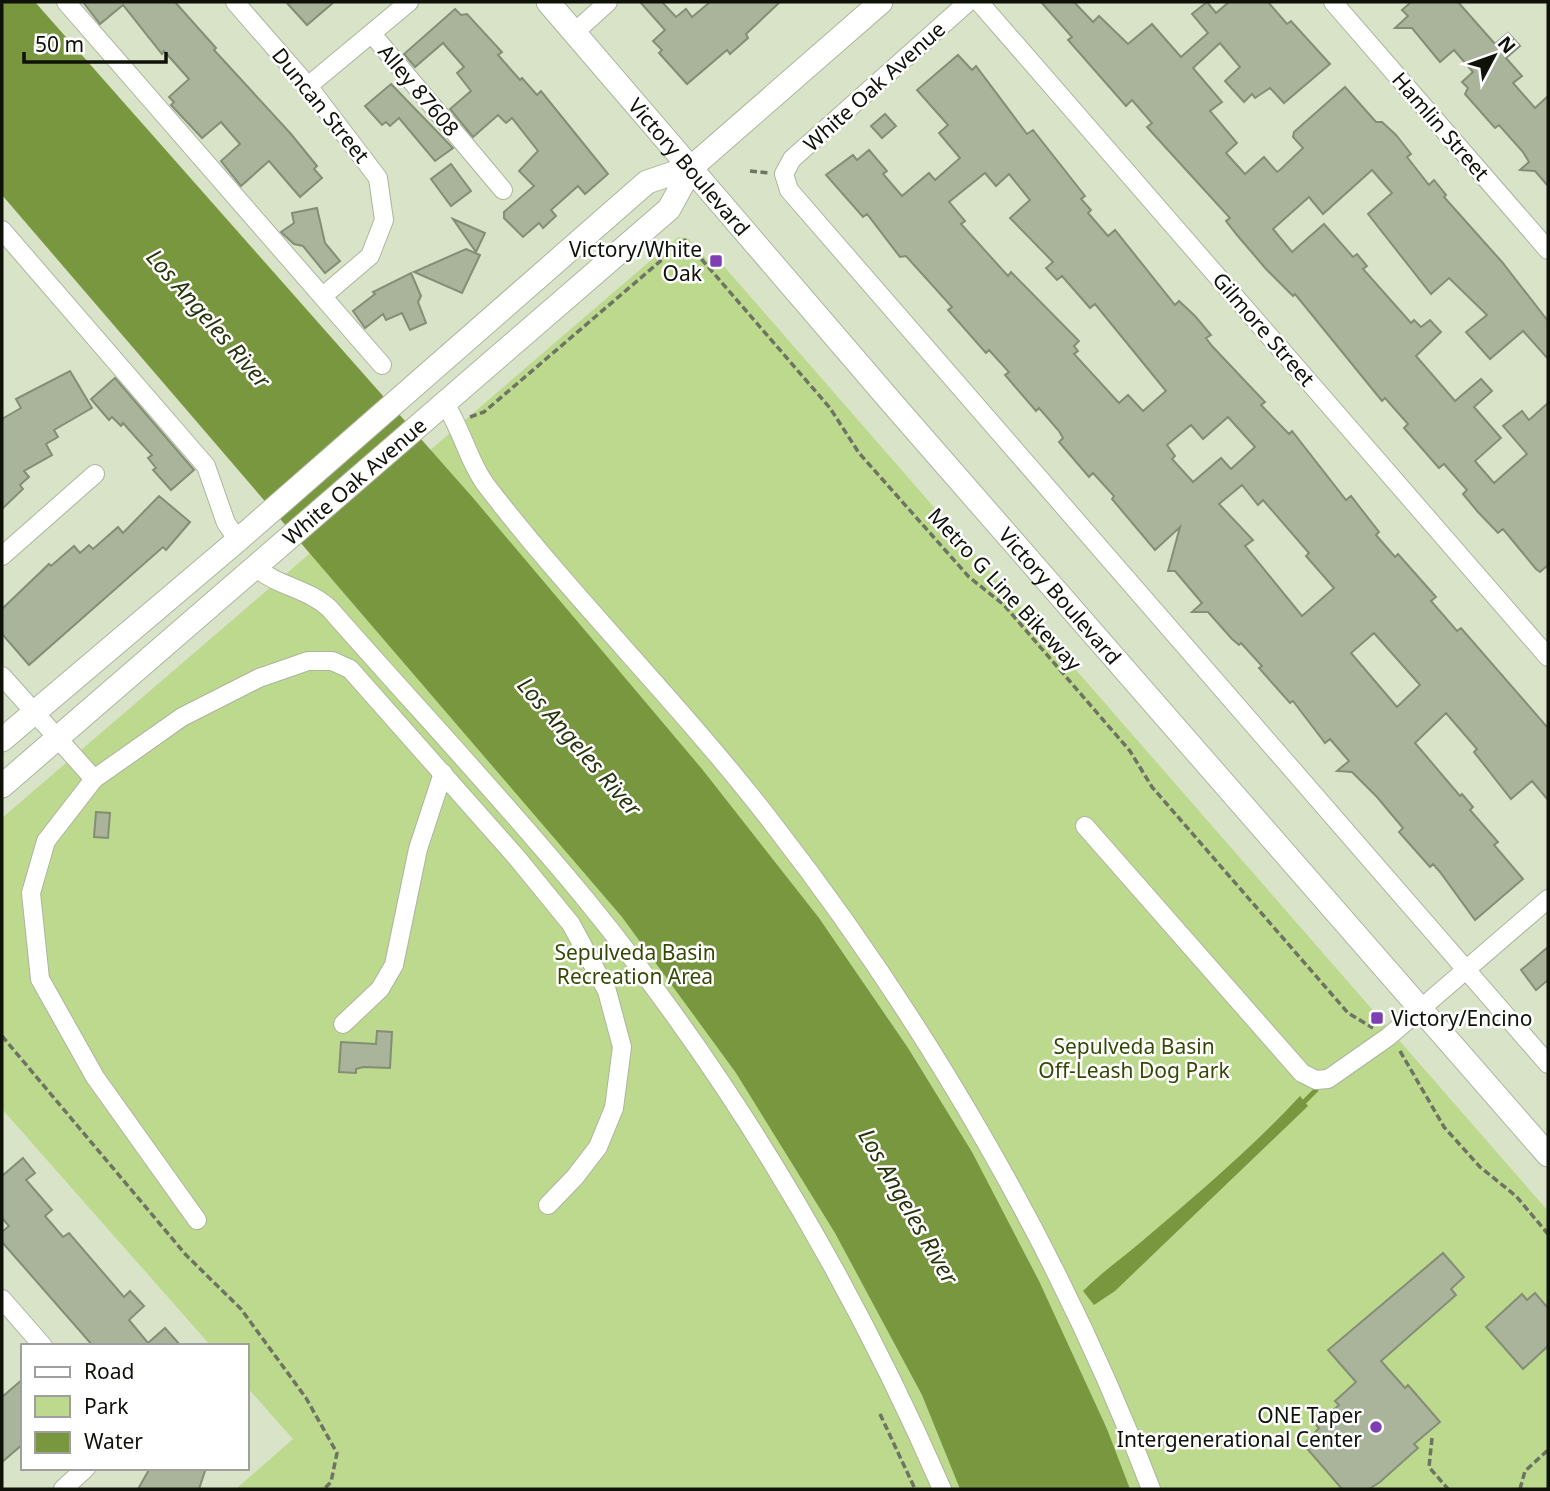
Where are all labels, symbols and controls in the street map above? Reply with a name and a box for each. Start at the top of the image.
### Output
street label: White Oak Avenue [797,15,951,157]
scale bar [24,21,166,65]
north arrow [1459,21,1529,91]
text: 50 m [35,30,84,58]
text: N [1492,30,1522,59]
street label: Alley 87608 [372,38,466,142]
street label: Duncan Street [266,42,376,169]
street label: Hamlin Street [1386,66,1496,186]
street label: Victory Boulevard [622,92,756,241]
place label: Victory/White Oak [569,235,703,287]
water label: Los Angeles River [140,242,279,395]
marker: Victory/White Oak [708,253,724,269]
street label: Gilmore Street [1207,266,1322,392]
street label: White Oak Avenue [277,411,432,551]
street label: Metro G Line Bikeway [922,502,1088,677]
street label: Victory Boulevard [993,521,1128,670]
water label: Los Angeles River [511,670,650,823]
park label: Sepulveda Basin Recreation Area [554,938,716,990]
place label: Victory/Encino [1391,1004,1532,1032]
marker: Victory/Encino [1369,1010,1385,1026]
park label: Sepulveda Basin Off-Leash Dog Park [1038,1032,1231,1084]
water label: Los Angeles River [851,1122,967,1290]
legend [21,1344,248,1470]
text: Road [84,1357,134,1385]
text: Park [84,1392,129,1420]
place label: ONE Taper Intergenerational Center [1117,1401,1362,1453]
marker: ONE Taper Intergenerational Center [1368,1419,1384,1435]
text: Water [84,1427,143,1455]

